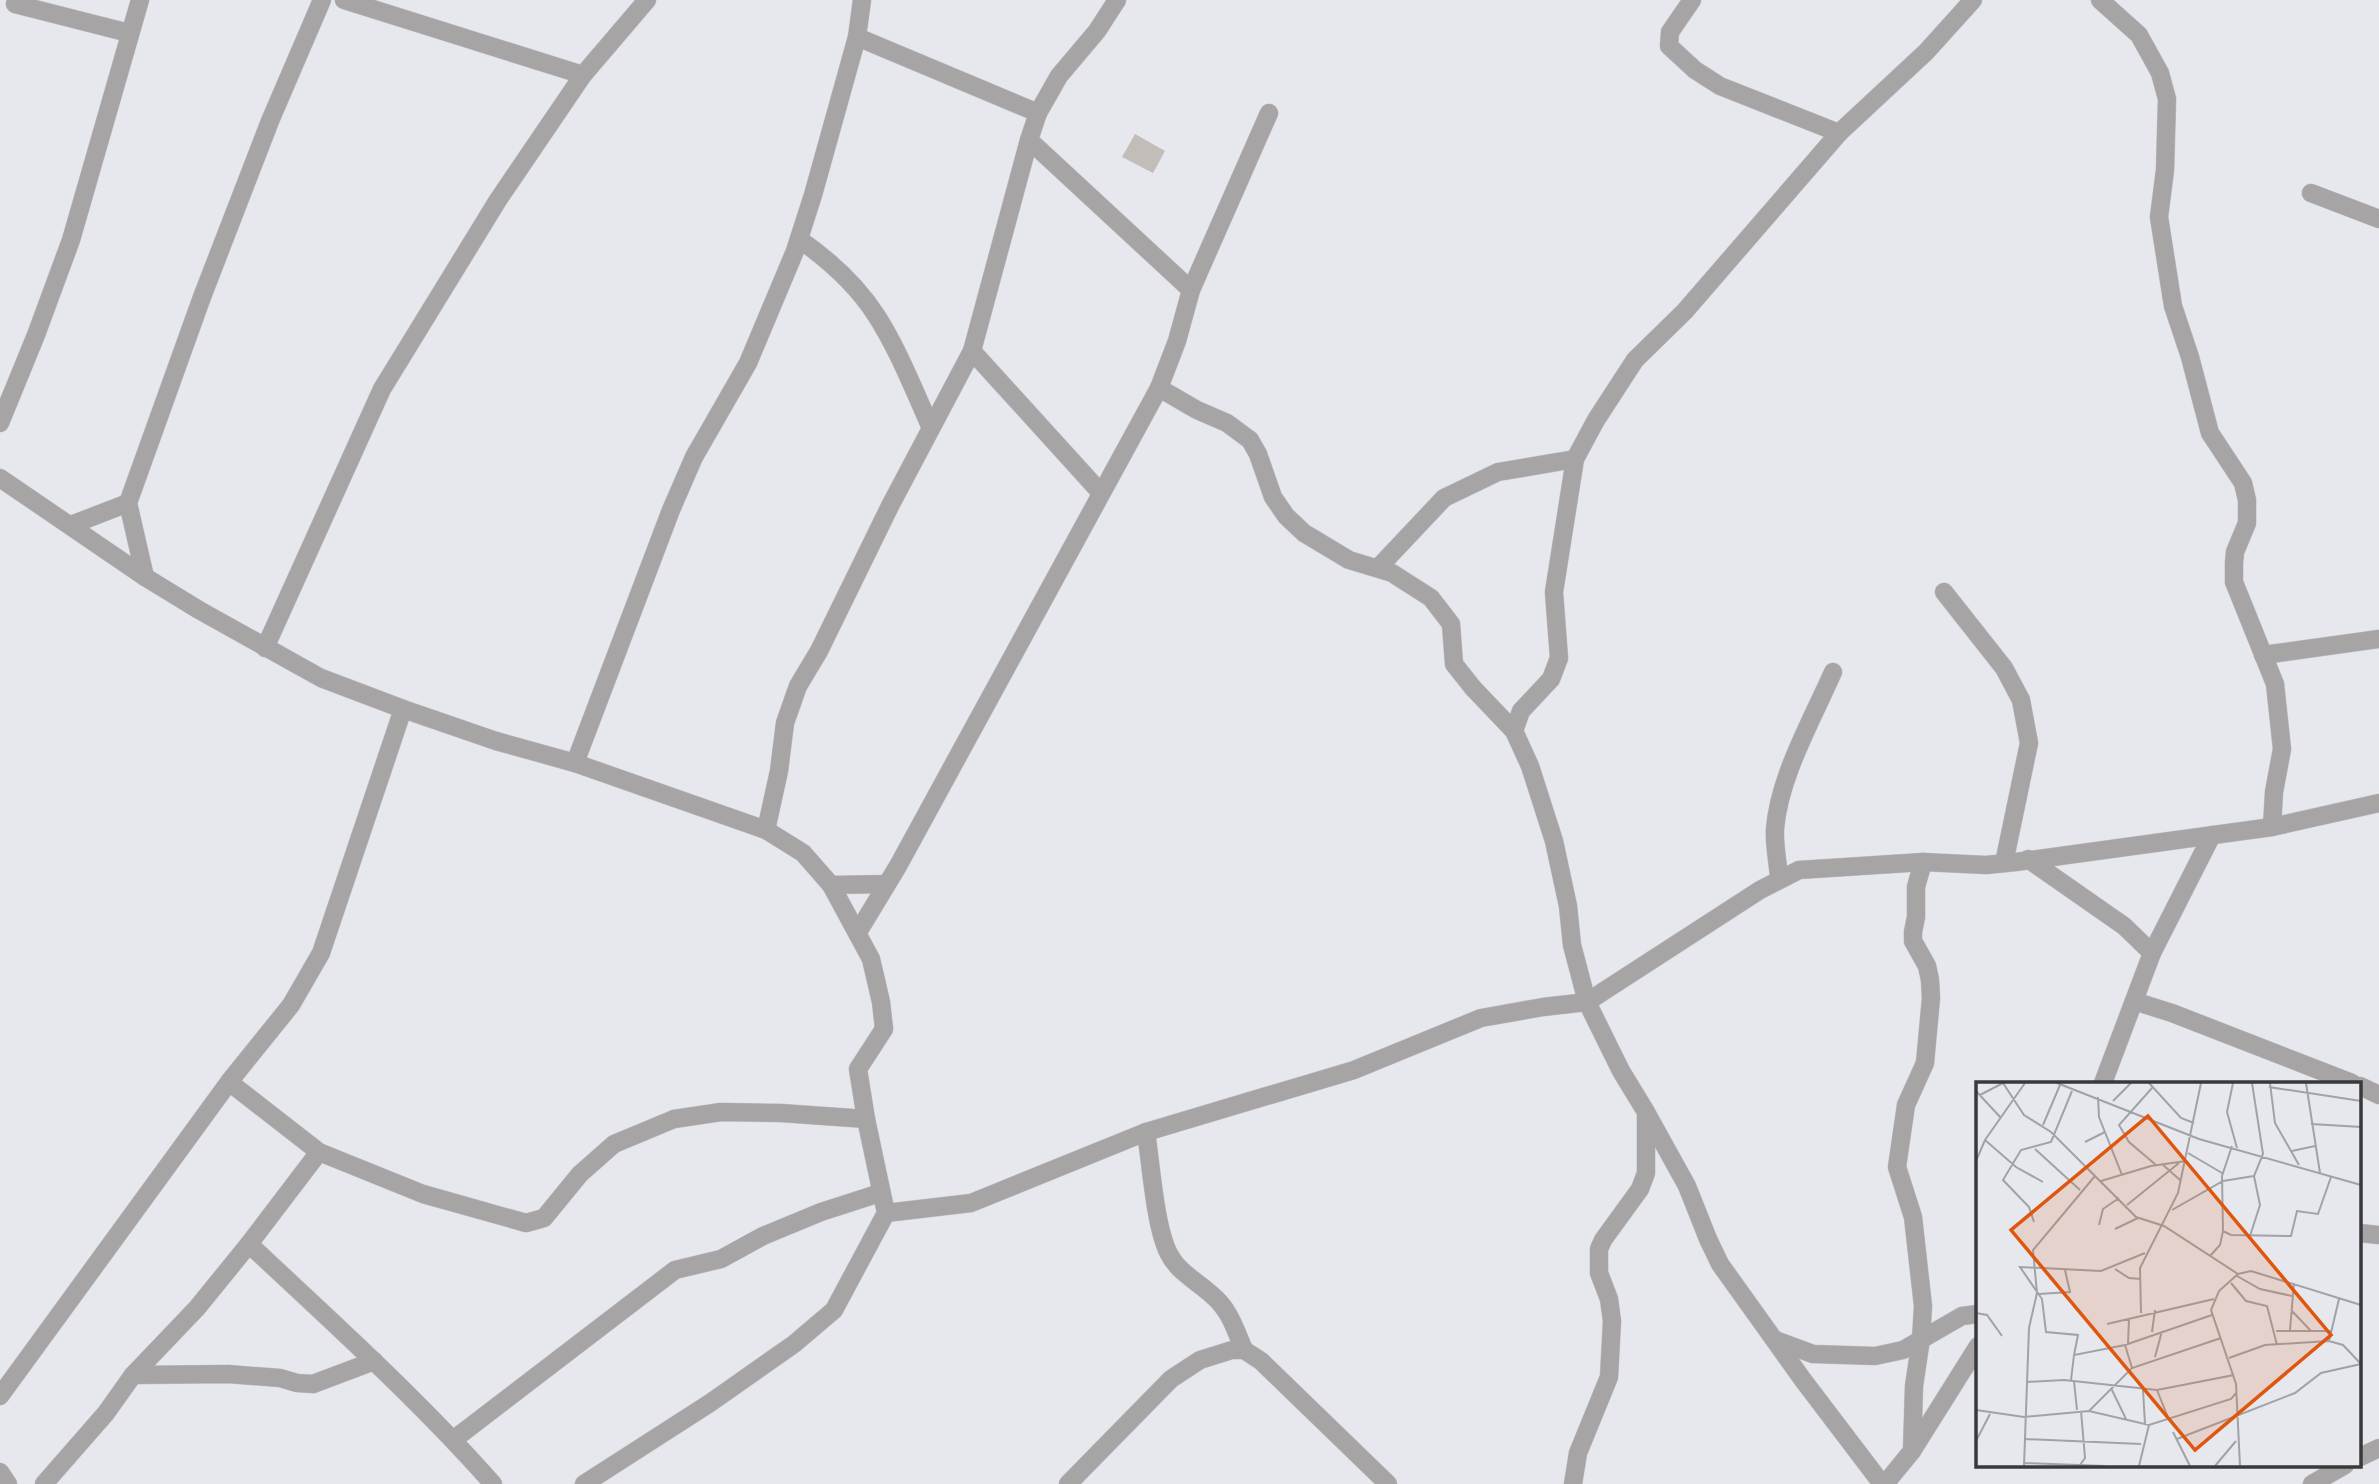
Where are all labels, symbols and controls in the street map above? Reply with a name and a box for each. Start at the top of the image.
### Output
inset map [1976,1082,2362,1466]

